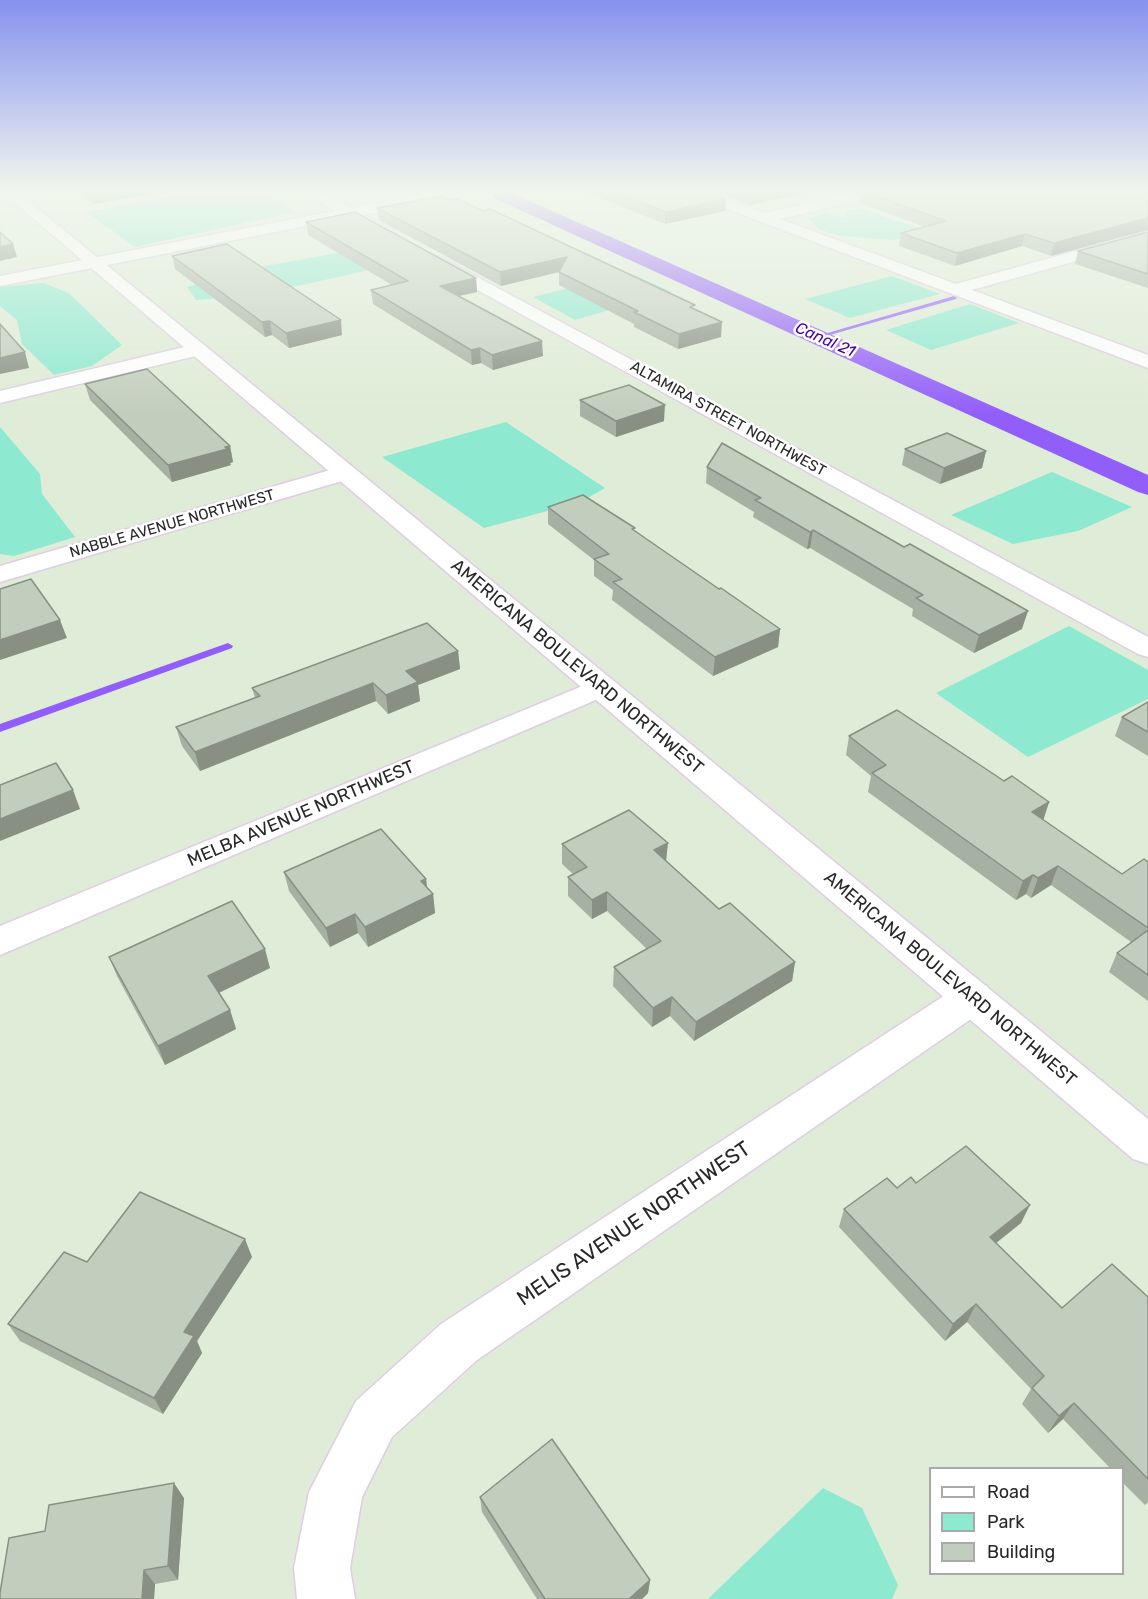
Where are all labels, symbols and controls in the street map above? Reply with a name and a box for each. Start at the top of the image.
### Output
water label: Canal 21 [792,318,858,362]
street label: ALTAMIRA STREET NORTHWEST [627,358,829,480]
street label: NABBLE AVENUE NORTHWEST [67,486,277,562]
street label: AMERICANA BOULEVARD NORTHWEST [447,555,707,779]
street label: MELBA AVENUE NORTHWEST [184,756,418,872]
street label: AMERICANA BOULEVARD NORTHWEST [820,867,1080,1091]
street label: MELIS AVENUE NORTHWEST [513,1136,755,1312]
legend [929,1467,1124,1575]
text: Road [987,1481,1030,1503]
text: Park [987,1511,1024,1533]
text: Building [987,1541,1055,1563]

